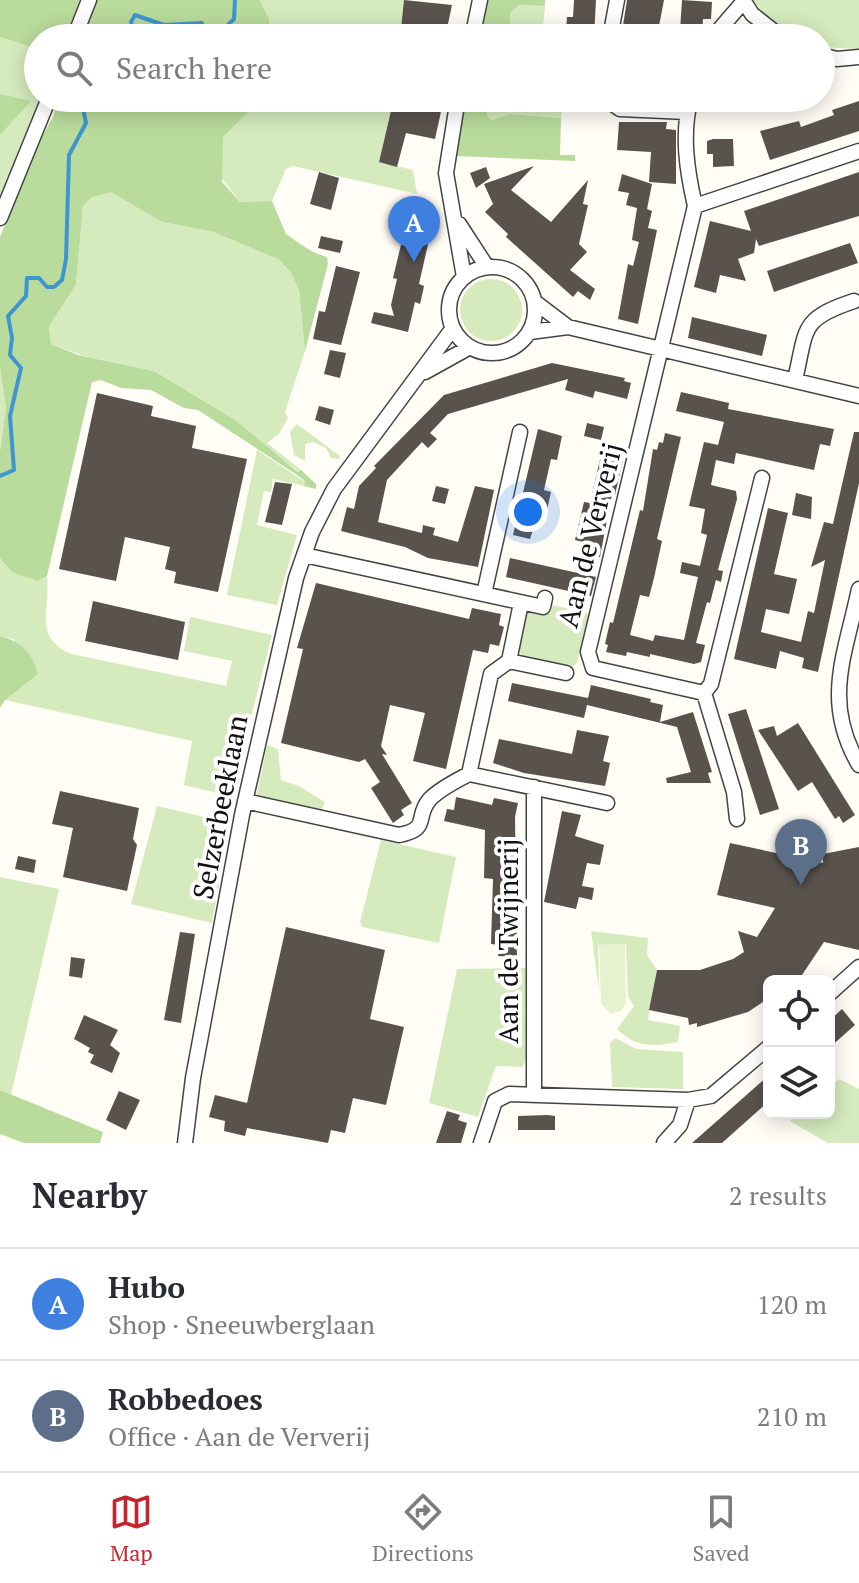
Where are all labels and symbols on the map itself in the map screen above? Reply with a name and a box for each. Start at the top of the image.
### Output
pin: A [388,196,440,262]
street label: Aan de Ververij [549,439,630,631]
your location [508,492,548,532]
street label: Selzerbeeklaan [184,711,256,902]
pin: B [775,819,827,885]
street label: Aan de Twijnerij [489,838,526,1044]

